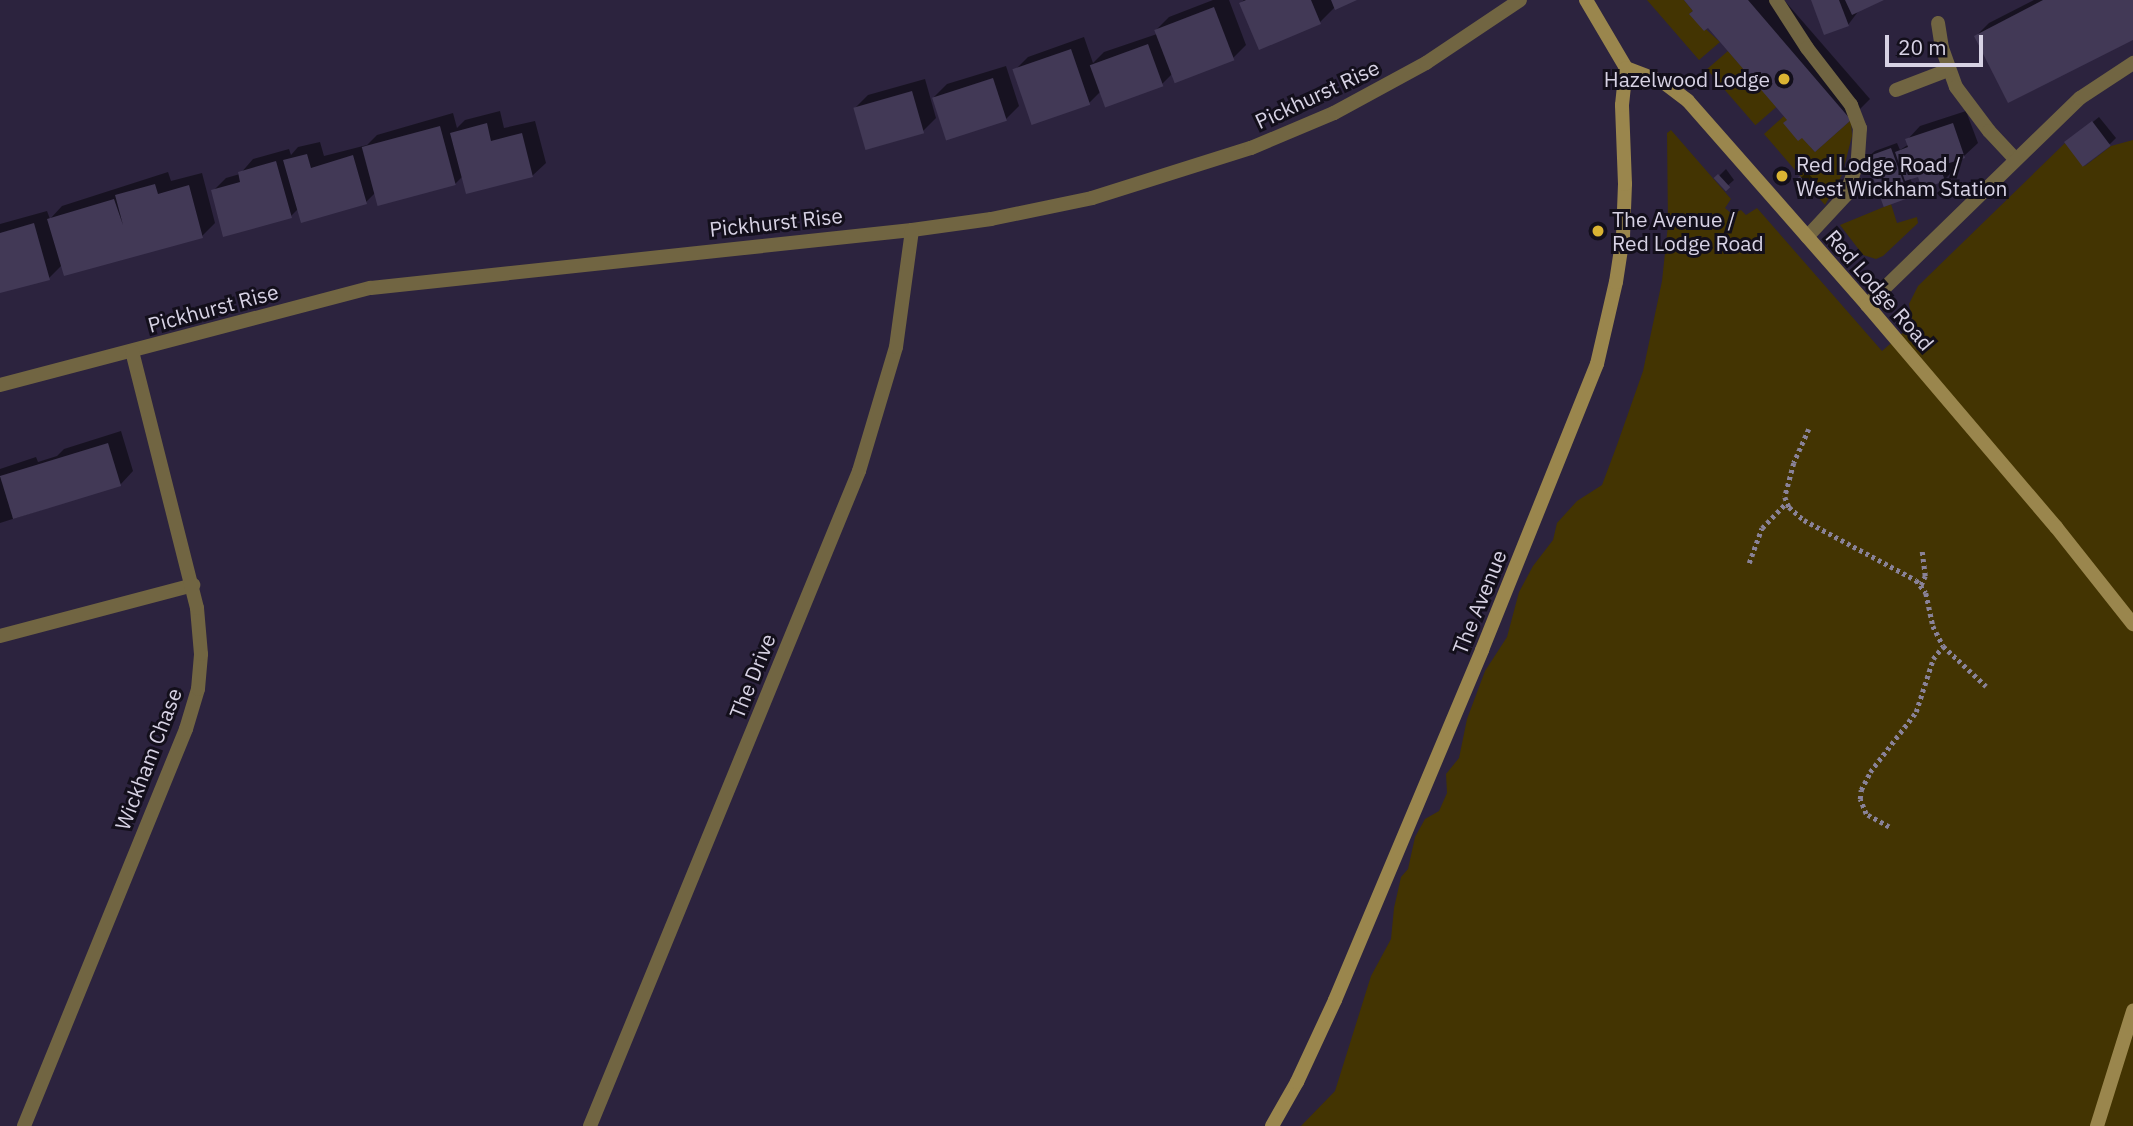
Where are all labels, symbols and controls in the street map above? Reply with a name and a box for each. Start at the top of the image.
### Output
scale bar [1888,21,1986,65]
text: 20 m [1898,33,1947,61]
street label: Pickhurst Rise [1251,54,1383,134]
place label: Hazelwood Lodge [1604,66,1770,92]
marker: Hazelwood Lodge [1776,71,1792,87]
place label: Red Lodge Road / West Wickham Station [1796,151,2007,201]
marker: Red Lodge Road / West Wickham Station [1774,168,1790,184]
street label: Pickhurst Rise [708,202,844,242]
place label: The Avenue / Red Lodge Road [1612,206,1764,256]
marker: The Avenue / Red Lodge Road [1590,223,1606,239]
street label: Red Lodge Road [1821,224,1939,356]
street label: Pickhurst Rise [145,278,281,338]
street label: The Avenue [1447,546,1511,658]
street label: The Drive [724,630,780,722]
street label: Wickham Chase [109,684,187,834]

